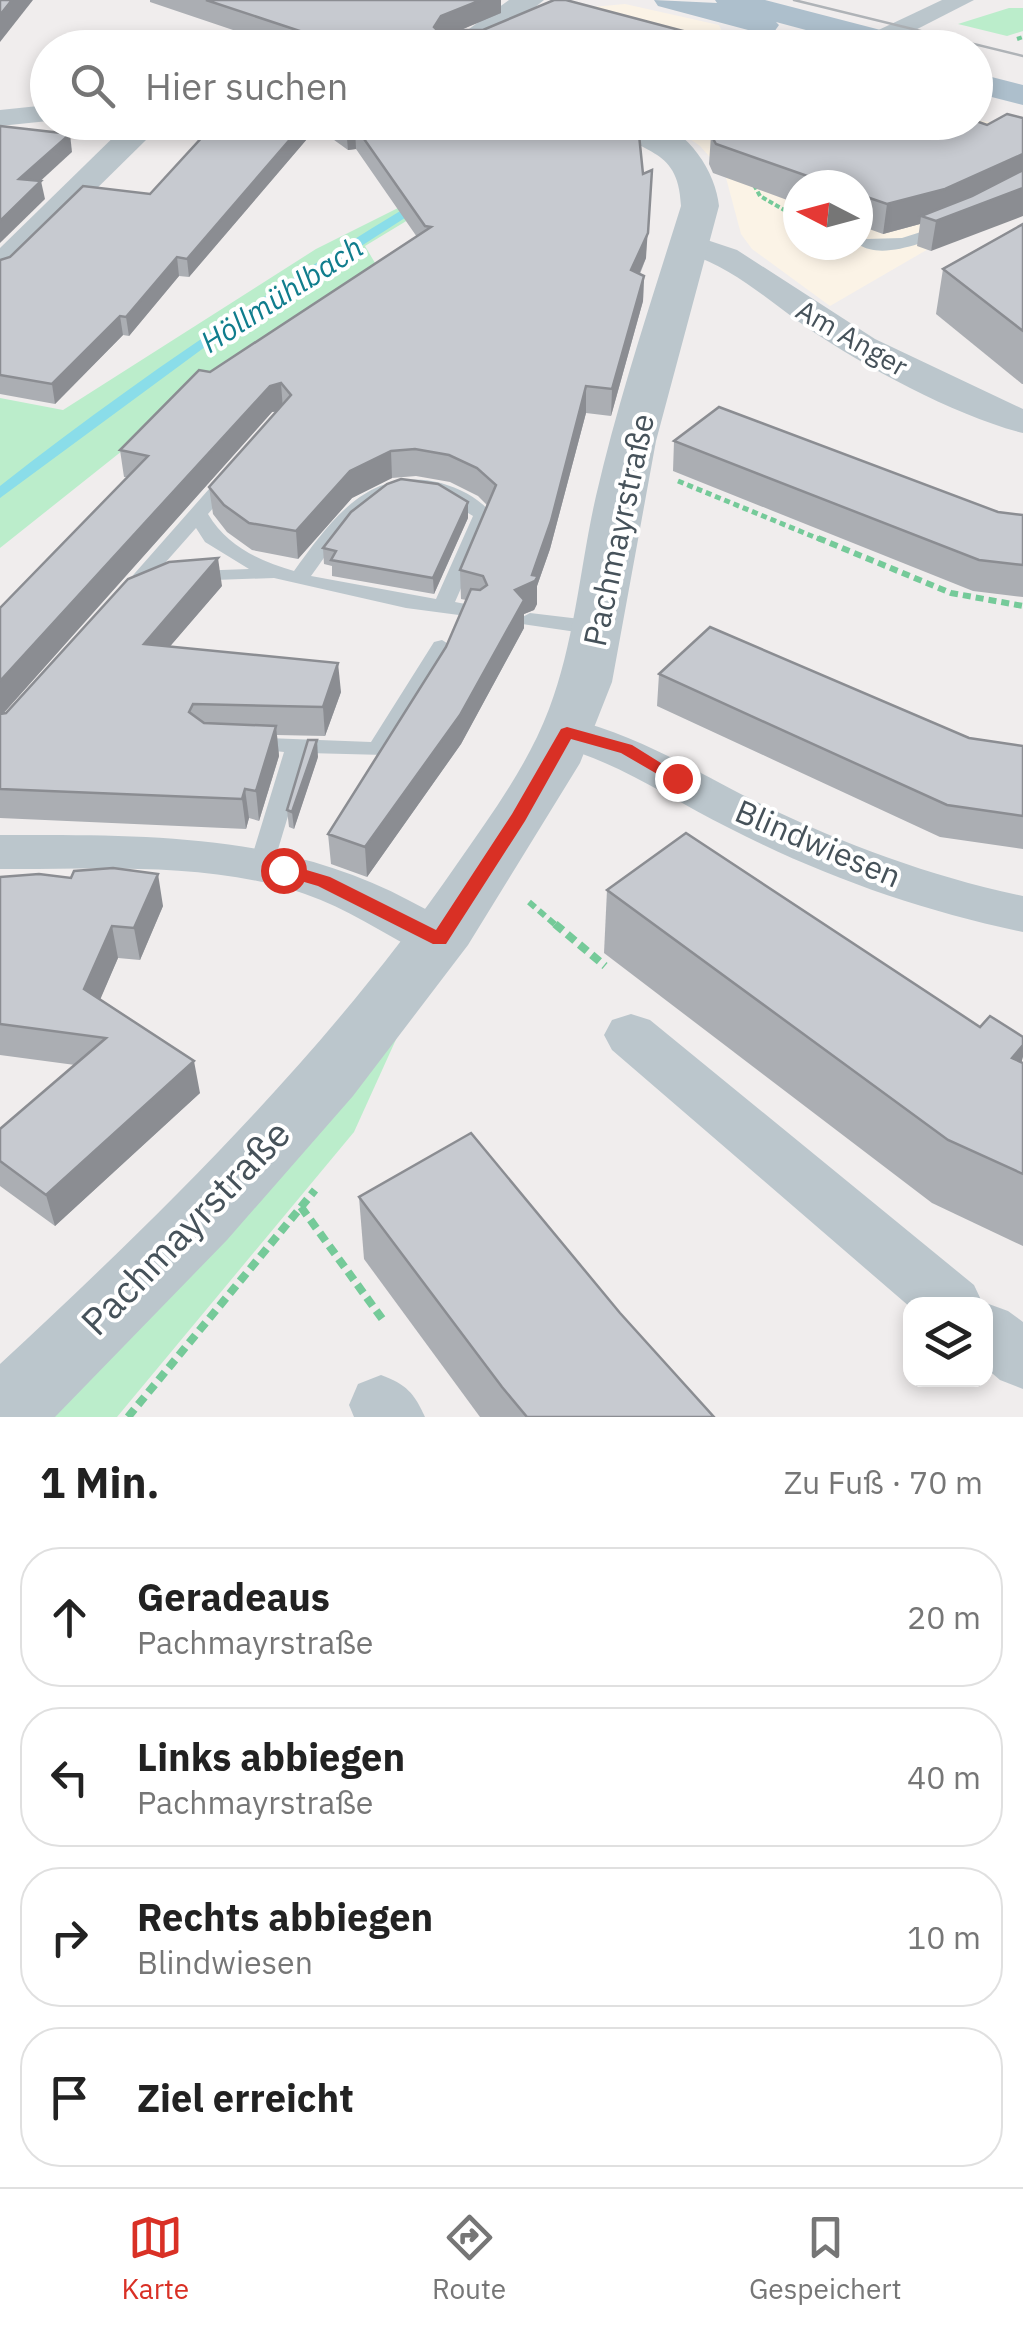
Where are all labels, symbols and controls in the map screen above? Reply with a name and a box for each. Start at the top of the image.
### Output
search box [30,30,993,140]
icon: search [65,58,120,113]
text: Hier suchen [145,61,348,110]
north arrow [783,170,873,260]
water label: Höllmühlbach [193,227,370,361]
street label: Am Anger [790,291,915,384]
street label: Pachmayrstraße [573,410,663,650]
route end [655,756,701,802]
street label: Blindwiesen [729,789,908,897]
route start [261,848,307,894]
street label: Pachmayrstraße [70,1109,300,1345]
map controls [903,1297,993,1387]
button: layers [903,1297,993,1387]
text: 1 Min. [40,1455,160,1510]
text: Zu Fuß · 70 m [784,1461,983,1503]
text: Geradeaus [137,1572,330,1621]
icon: ahead [42,1590,97,1645]
text: 20 m [907,1596,981,1638]
text: Pachmayrstraße [137,1621,373,1663]
text: Links abbiegen [137,1732,405,1781]
icon: left [42,1750,97,1805]
text: 40 m [907,1756,981,1798]
text: Pachmayrstraße [137,1781,373,1823]
text: Rechts abbiegen [137,1892,433,1941]
icon: right [42,1910,97,1965]
text: 10 m [907,1916,981,1958]
text: Blindwiesen [137,1941,313,1983]
icon: arrive [42,2070,97,2125]
text: Ziel erreicht [137,2073,354,2122]
tab: Karte [121,2210,189,2307]
tab: Route [432,2210,506,2307]
tab: Gespeichert [749,2210,902,2307]

